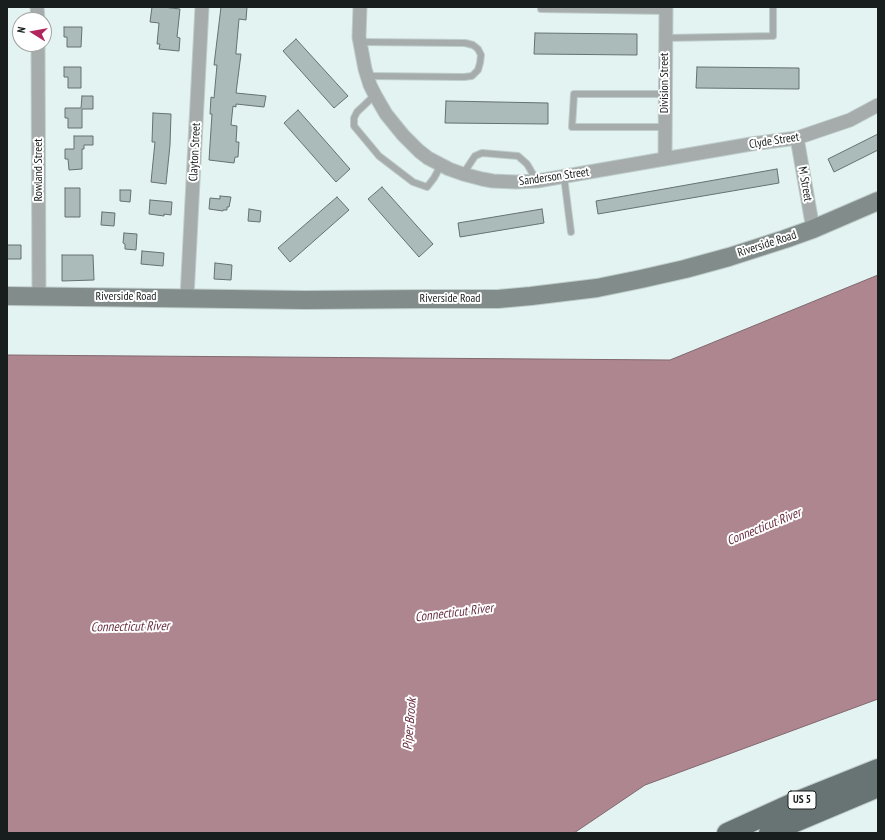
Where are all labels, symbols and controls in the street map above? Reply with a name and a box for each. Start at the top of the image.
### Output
north arrow [12,12,52,52]
text: N [14,26,29,34]
street label: Division Street [658,53,672,113]
street label: Clayton Street [186,122,204,182]
street label: Clyde Street [748,130,800,152]
street label: Rowland Street [32,139,46,201]
street label: Sanderson Street [518,165,590,189]
street label: M Street [795,166,815,202]
street label: Riverside Road [736,228,798,260]
street label: Riverside Road [95,290,157,304]
street label: Riverside Road [419,292,481,306]
water label: Connecticut River [725,505,803,549]
water label: Connecticut River [414,600,494,626]
water label: Connecticut River [91,619,169,635]
water label: Piper Brook [400,697,420,751]
road number: US 5 [788,791,816,809]

